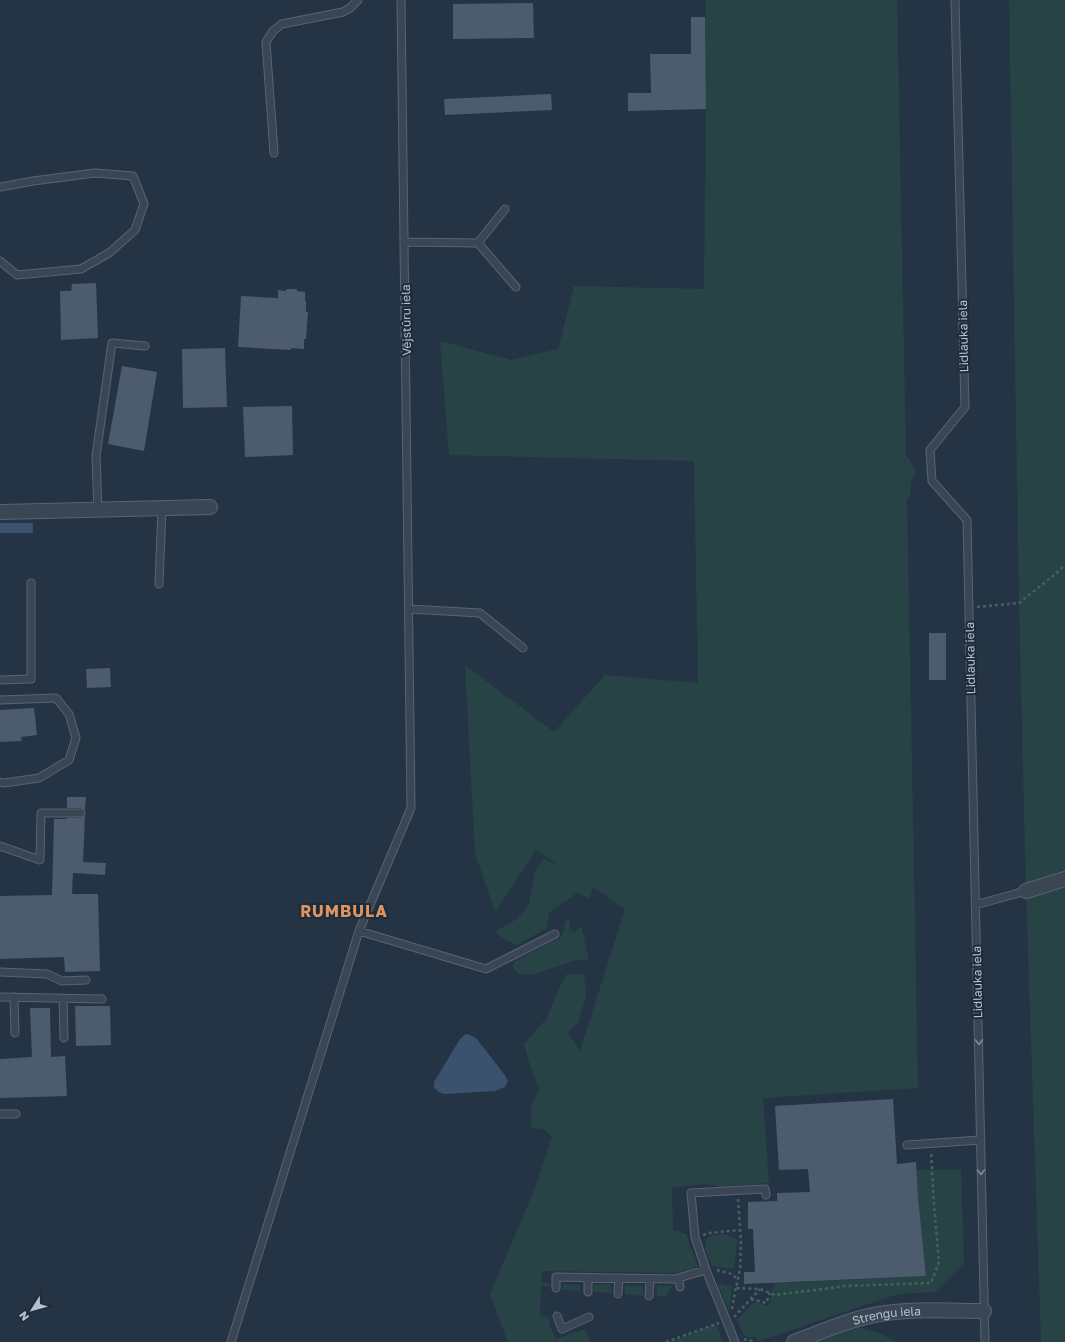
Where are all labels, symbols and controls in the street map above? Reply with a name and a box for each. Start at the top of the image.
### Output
street label: Vējstūru iela [398,284,414,356]
street label: Lidlauka iela [955,300,971,372]
street label: Lidlauka iela [962,622,978,694]
district label: RUMBULA [300,901,388,921]
street label: Lidlauka iela [969,946,985,1018]
one-way arrow [974,1039,983,1045]
one-way arrow [977,1169,986,1175]
north arrow [12,1290,52,1330]
street label: Strengu iela [850,1303,921,1328]
text: N [16,1309,31,1324]

